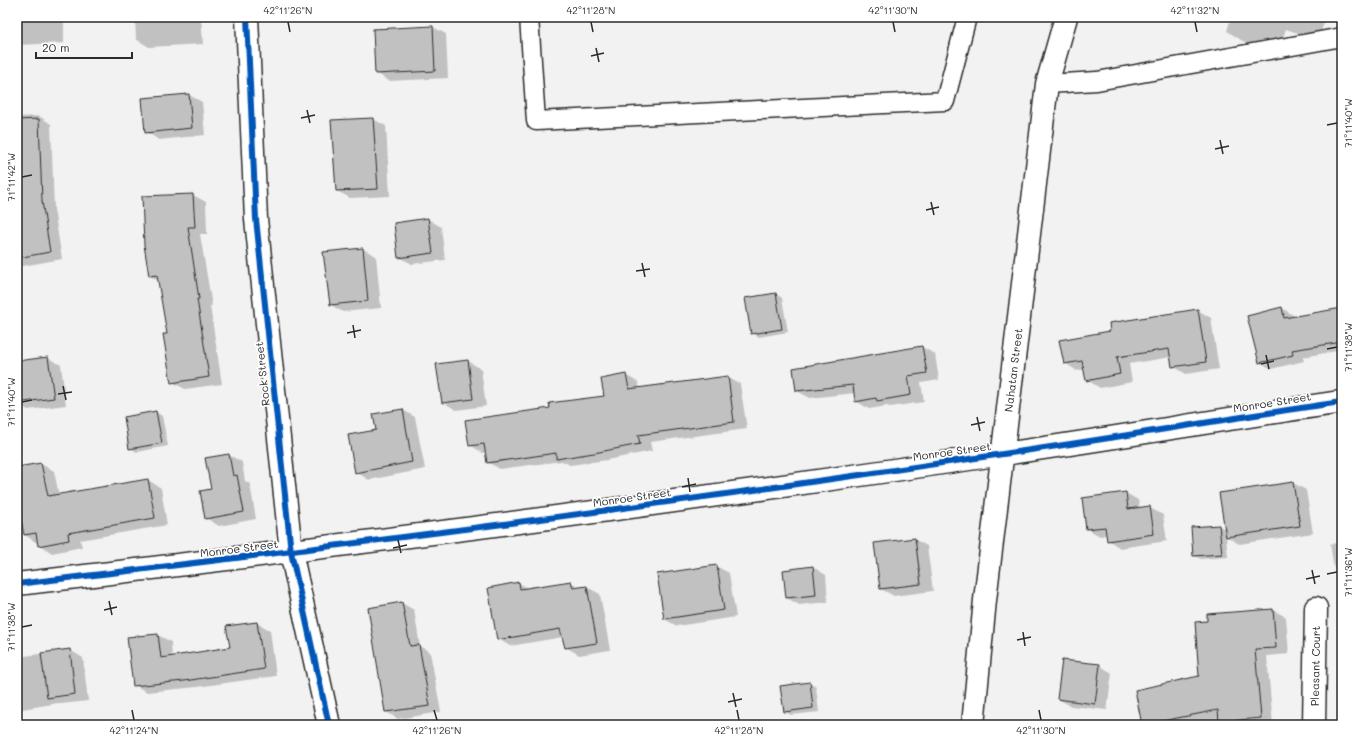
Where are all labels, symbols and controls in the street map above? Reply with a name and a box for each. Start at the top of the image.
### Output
text: 42°11'26"N [264,3,312,17]
text: 42°11'28"N [567,3,615,17]
text: 42°11'30"N [868,3,918,17]
text: 42°11'32"N [1171,3,1219,17]
scale bar [36,34,132,60]
text: 20 m [42,39,70,55]
text: 71°11'40"W [1341,98,1355,148]
text: 71°11'42"W [4,152,18,201]
text: 71°11'38"W [1341,322,1355,372]
street label: Nahatan Street [1000,327,1026,413]
street label: Rock Street [251,341,273,407]
text: 71°11'40"W [4,377,18,427]
street label: Monroe Street [1232,388,1312,416]
street label: Monroe Street [912,438,992,464]
street label: Monroe Street [592,484,672,510]
street label: Monroe Street [199,536,279,560]
text: 71°11'36"W [1341,547,1355,597]
text: 71°11'38"W [4,602,18,652]
street label: Pleasant Court [1307,625,1323,706]
text: 42°11'24"N [110,723,158,737]
text: 42°11'26"N [413,723,461,737]
text: 42°11'28"N [715,723,763,737]
text: 42°11'30"N [1016,723,1066,737]

